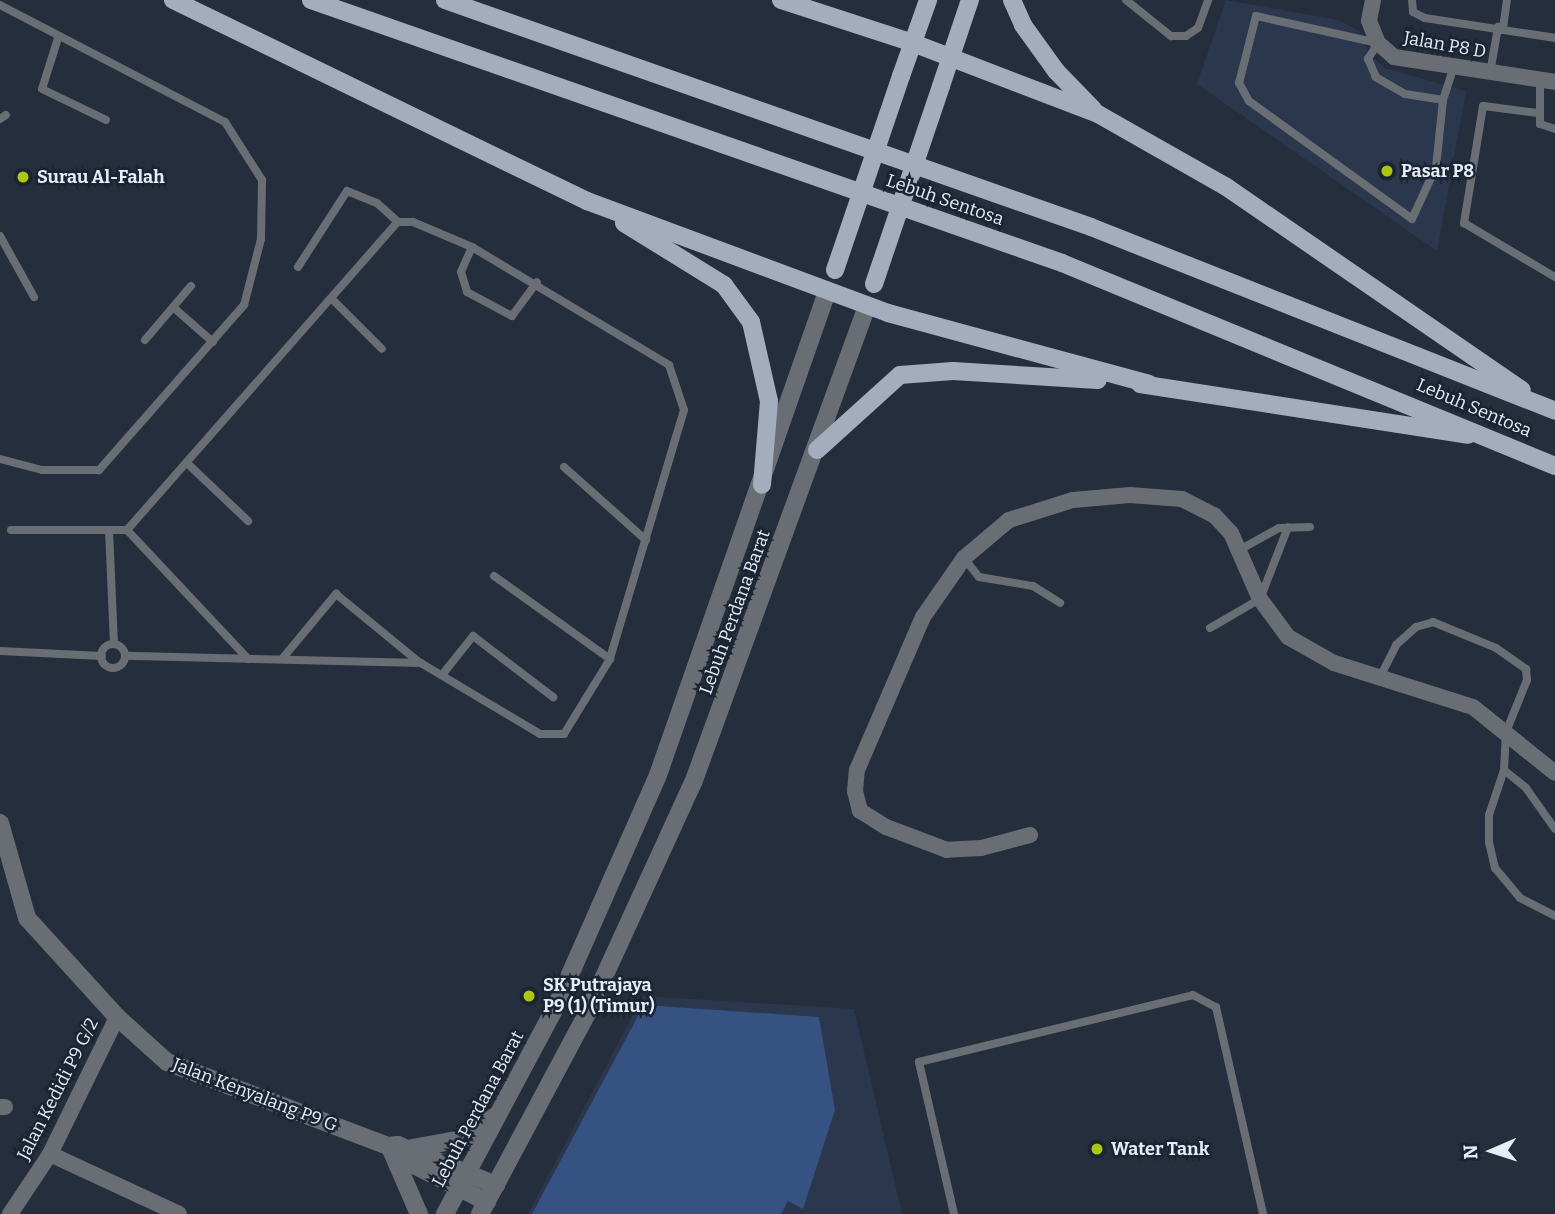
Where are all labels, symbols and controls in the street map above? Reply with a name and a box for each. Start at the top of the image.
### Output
street label: Jalan P8 D [1402,27,1488,63]
place label: Pasar P8 [1401,160,1474,182]
marker: Pasar P8 [1379,163,1395,179]
place label: Surau Al-Falah [37,166,165,188]
marker: Surau Al-Falah [15,169,31,185]
street label: Lebuh Sentosa [883,170,1007,230]
street label: Lebuh Sentosa [1413,374,1535,442]
street label: Lebuh Perdana Barat [695,527,775,697]
place label: SK Putrajaya P9 (1) (Timur) [543,975,655,1018]
marker: SK Putrajaya P9 (1) (Timur) [521,988,537,1004]
street label: Jalan Kedidi P9 G/2 [13,1014,103,1164]
street label: Lebuh Perdana Barat [428,1027,528,1191]
street label: Jalan Kenyalang P9 G [169,1054,341,1136]
north arrow [1457,1116,1527,1186]
place label: Water Tank [1111,1138,1209,1160]
marker: Water Tank [1089,1141,1105,1157]
text: N [1459,1144,1482,1160]

